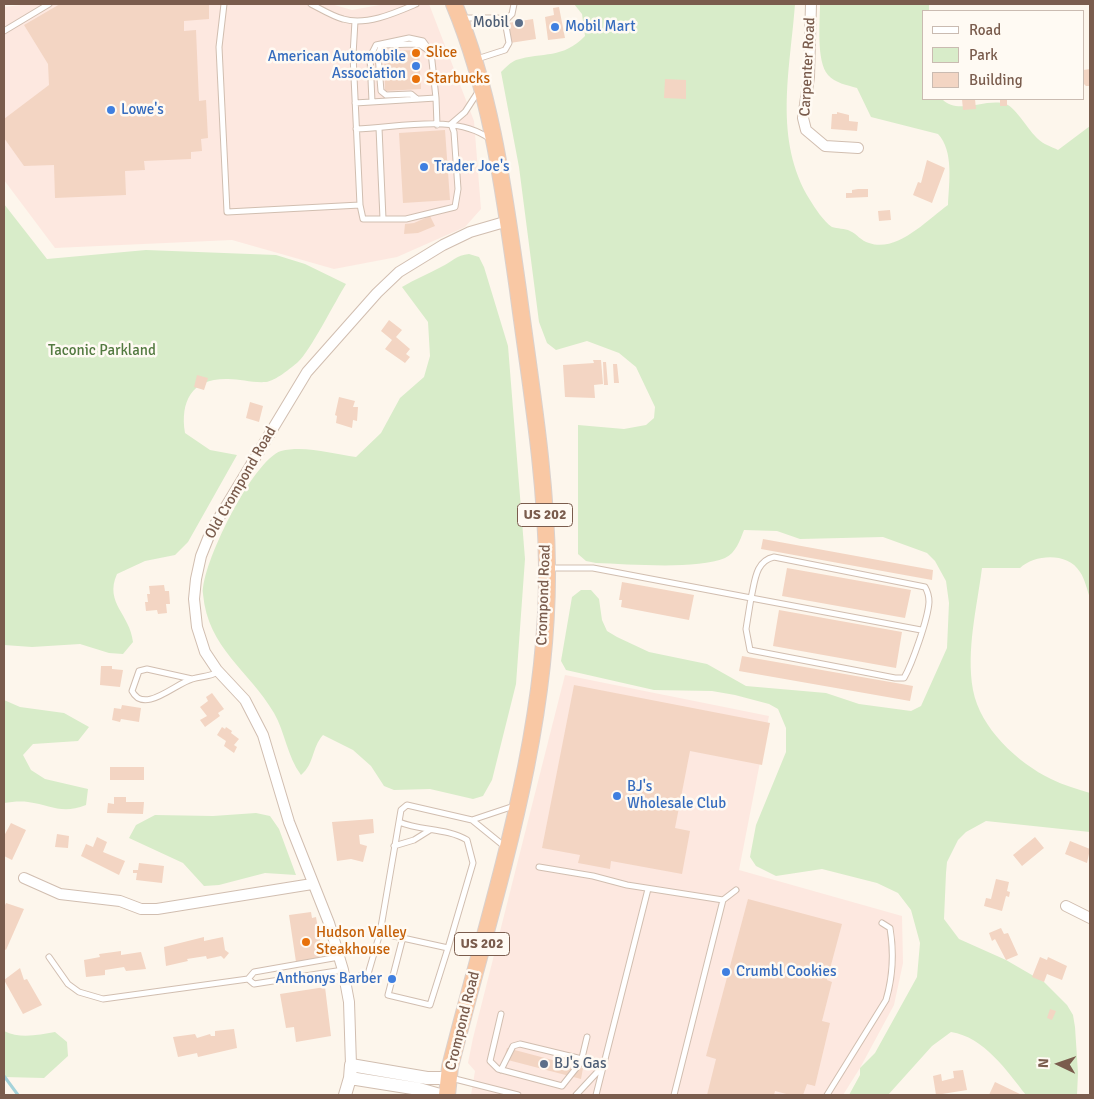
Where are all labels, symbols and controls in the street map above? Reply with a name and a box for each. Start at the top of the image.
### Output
legend [922,10,1084,100]
place label: Mobil [473,14,509,32]
marker: Mobil [513,17,525,29]
street label: Carpenter Road [796,17,820,117]
place label: Mobil Mart [565,18,635,36]
marker: Mobil Mart [549,21,561,33]
text: Road [969,21,1001,39]
place label: Slice [426,44,457,62]
text: Park [969,46,998,64]
marker: Slice [410,47,422,59]
place label: American Automobile Association [268,48,406,83]
marker: American Automobile Association [410,60,422,72]
place label: Starbucks [426,70,490,88]
text: Building [969,71,1023,89]
marker: Starbucks [410,73,422,85]
place label: Lowe's [121,101,164,119]
marker: Lowe's [105,104,117,116]
place label: Trader Joe's [434,158,510,176]
marker: Trader Joe's [418,161,430,173]
park label: Taconic Parkland [48,342,156,360]
street label: Old Crompond Road [202,424,280,542]
road number: US 202 [518,504,572,526]
street label: Crompond Road [533,544,555,646]
place label: BJ's Wholesale Club [627,778,726,813]
marker: BJ's Wholesale Club [611,790,623,802]
place label: Hudson Valley Steakhouse [316,924,407,959]
road number: US 202 [454,932,510,956]
marker: Hudson Valley Steakhouse [300,936,312,948]
place label: Crumbl Cookies [736,963,836,981]
marker: Crumbl Cookies [720,966,732,978]
place label: Anthonys Barber [275,970,382,988]
street label: Crompond Road [442,970,484,1072]
marker: Anthonys Barber [386,973,398,985]
north arrow [1034,1039,1084,1089]
place label: BJ's Gas [554,1055,607,1073]
marker: BJ's Gas [538,1058,550,1070]
text: N [1035,1058,1052,1069]

